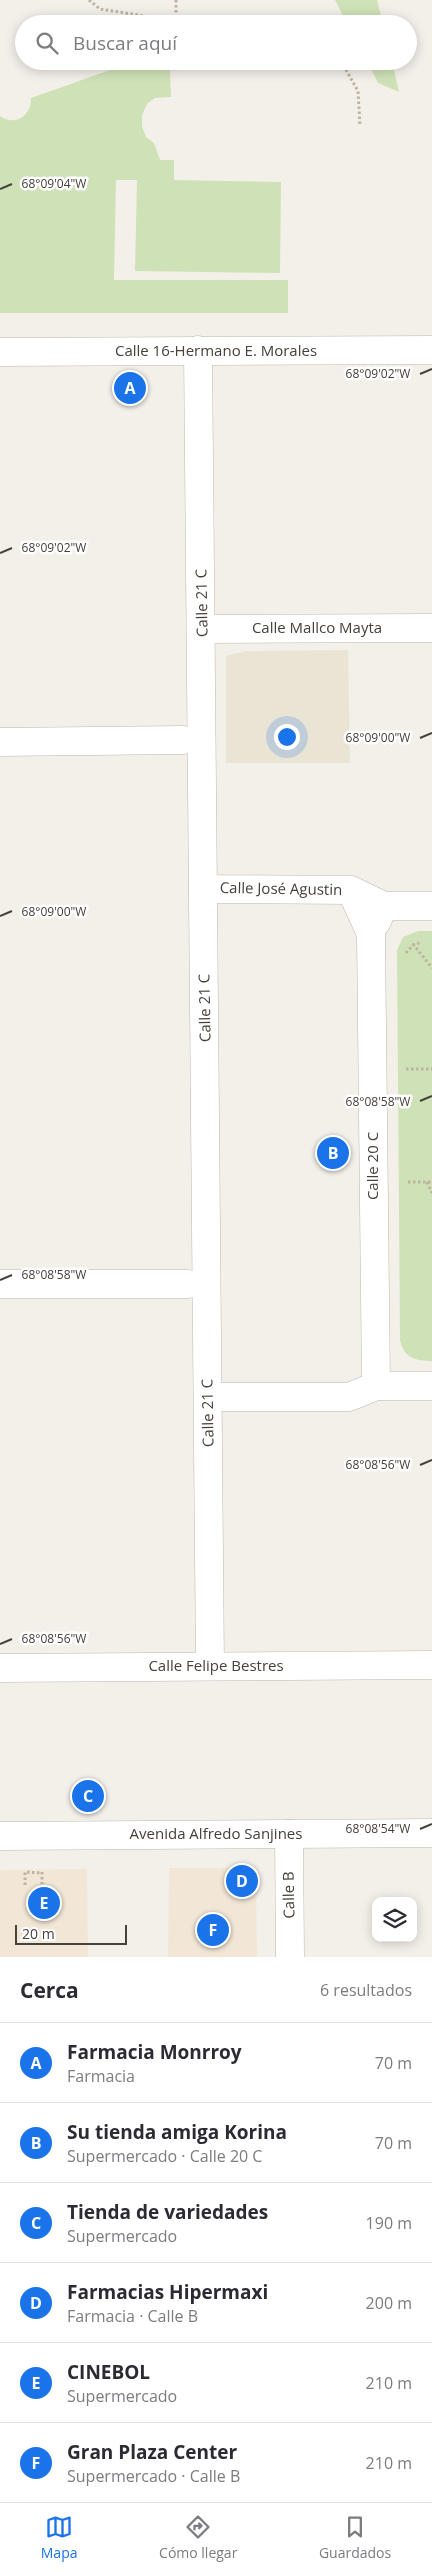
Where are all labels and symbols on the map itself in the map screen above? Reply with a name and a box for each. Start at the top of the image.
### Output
text: 68°09'04"W [22,175,86,192]
street label: Calle 16-Hermano E. Morales [115,340,317,360]
text: 68°09'02"W [346,365,410,382]
pin: A [114,369,146,407]
text: 68°09'02"W [22,539,86,556]
street label: Calle 21 C [190,569,212,637]
street label: Calle Mallco Mayta [252,617,382,637]
your location [274,724,300,750]
text: 68°09'00"W [346,729,410,746]
street label: Calle José Agustin [220,877,342,899]
text: 68°09'00"W [22,903,86,920]
street label: Calle 21 C [193,974,215,1042]
text: 68°08'58"W [346,1093,410,1110]
street label: Calle 20 C [362,1132,382,1200]
pin: B [317,1134,349,1172]
text: 68°08'58"W [22,1266,86,1283]
street label: Calle 21 C [196,1379,218,1447]
text: 68°08'56"W [346,1456,410,1473]
text: 68°08'56"W [22,1630,86,1647]
street label: Calle Felipe Bestres [148,1655,284,1675]
pin: C [72,1777,104,1815]
text: 68°08'54"W [346,1820,410,1837]
street label: Avenida Alfredo Sanjines [130,1823,302,1843]
pin: D [226,1862,258,1900]
street label: Calle B [278,1871,298,1919]
pin: E [28,1884,60,1922]
pin: F [197,1911,229,1949]
scale bar [15,1922,128,1945]

